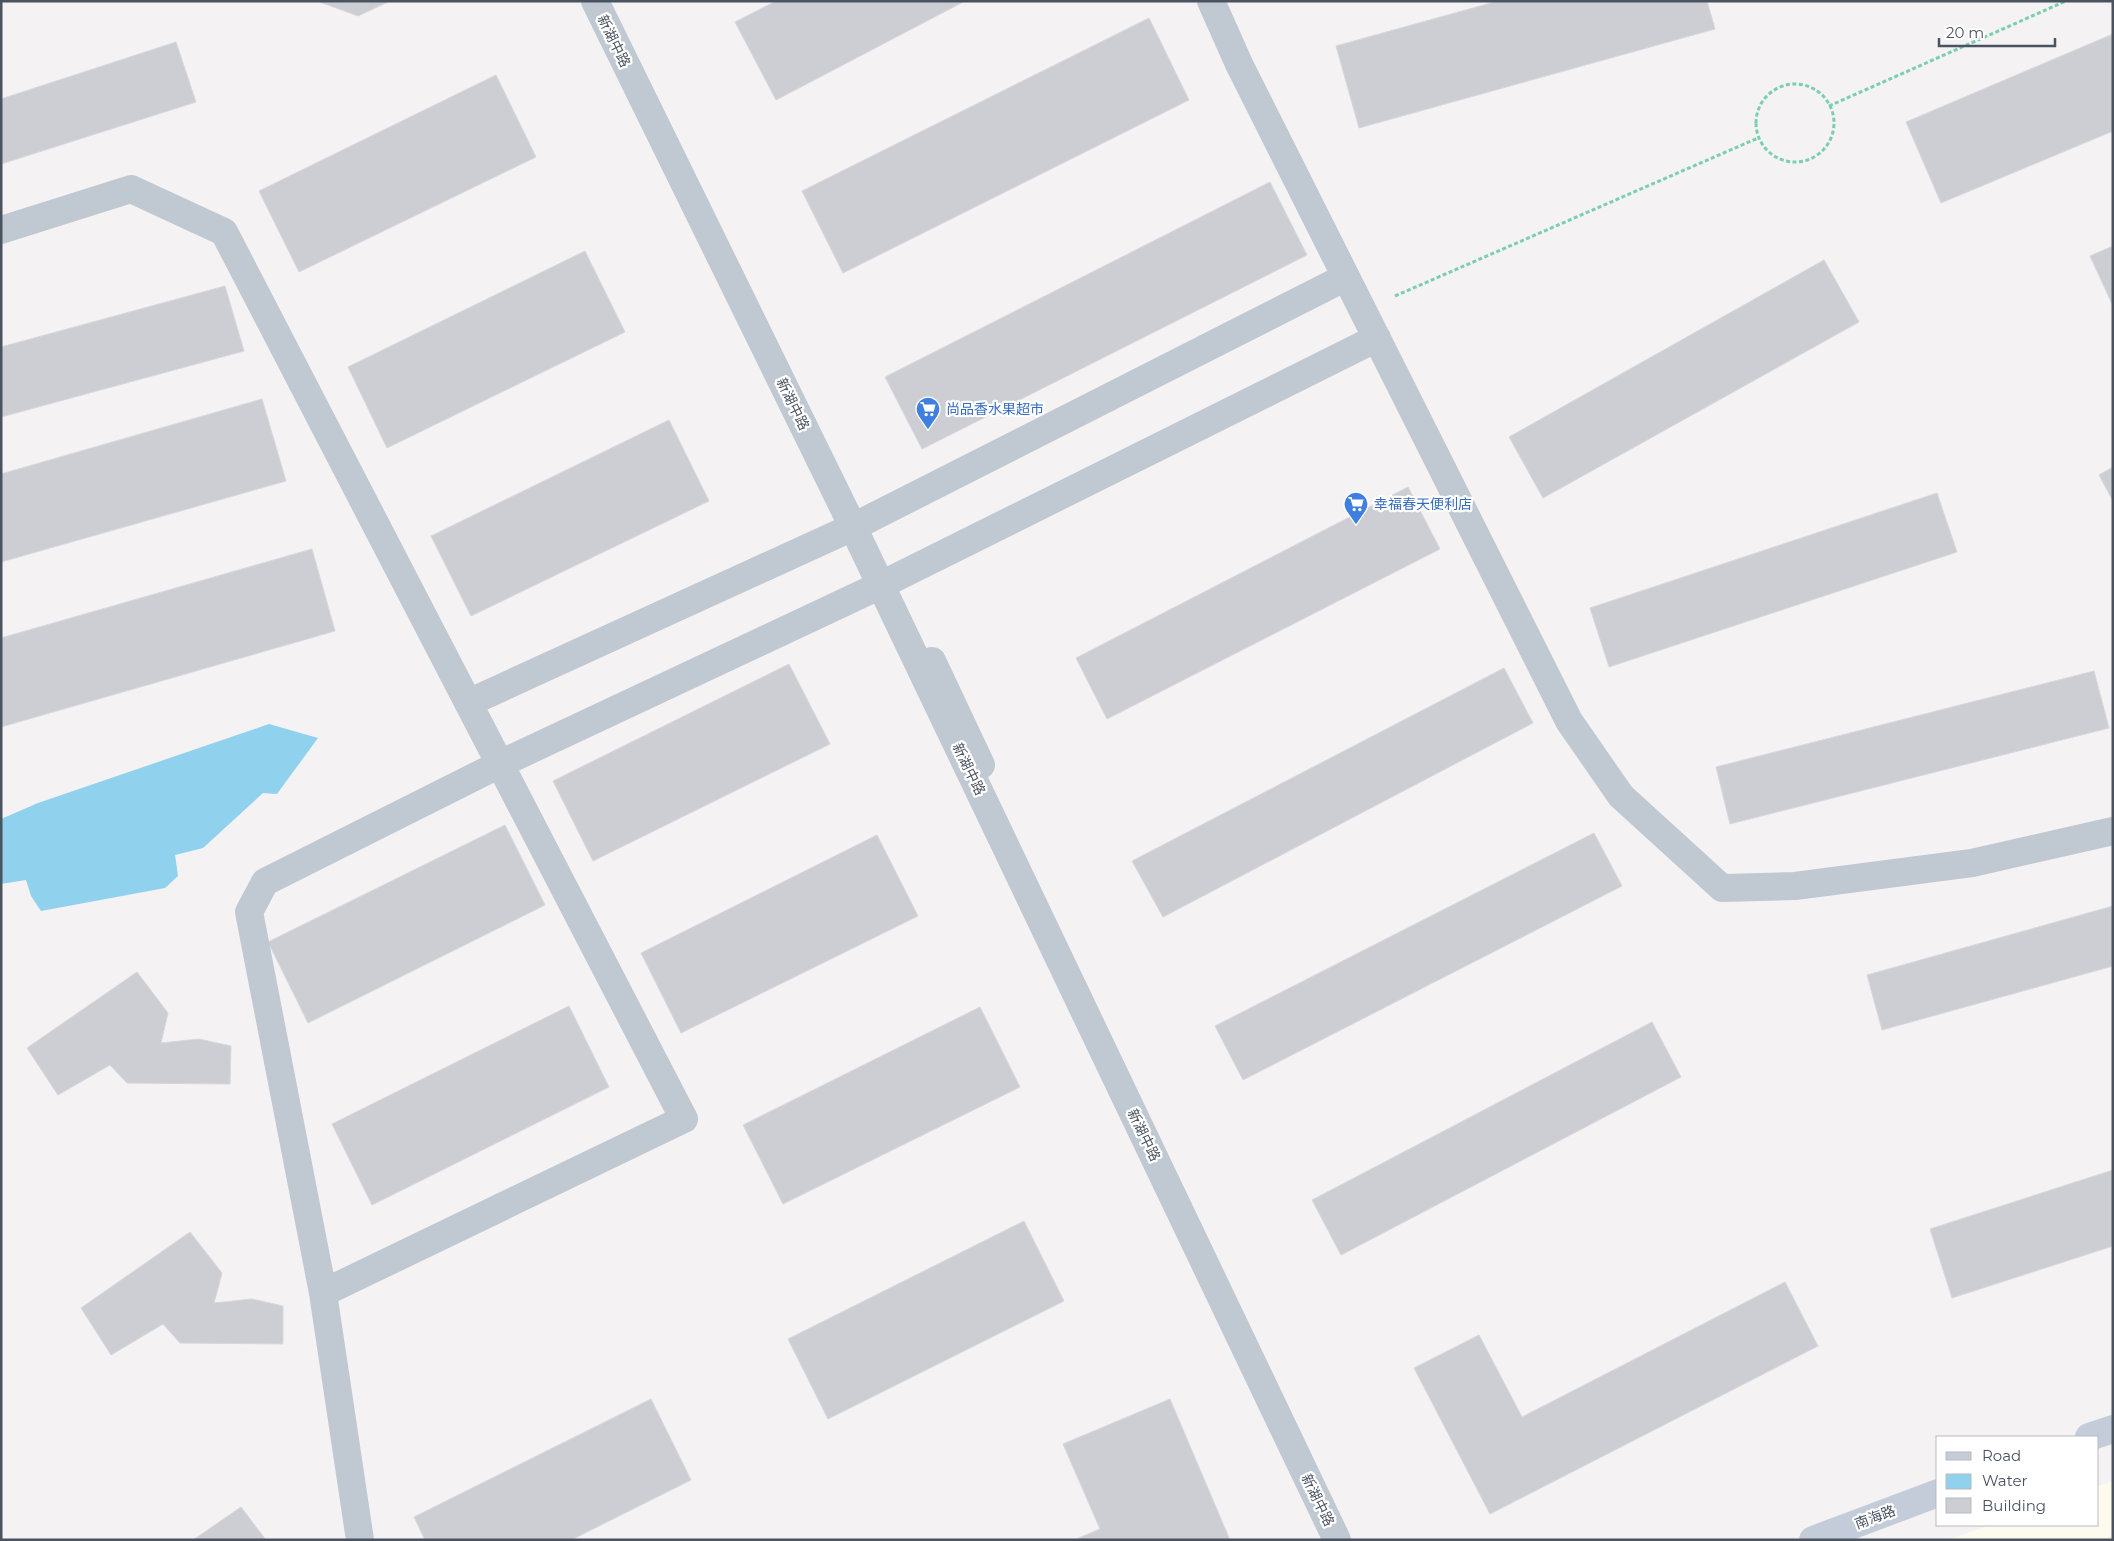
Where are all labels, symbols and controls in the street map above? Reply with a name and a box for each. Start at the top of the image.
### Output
street label: 新湖中路 [594,12,634,70]
scale bar [1939,15,2055,47]
text: 20 m [1946,23,1984,42]
street label: 新湖中路 [773,375,813,433]
supermarket icon: 尚品香水果超市 [915,396,941,430]
place label: 尚品香水果超市 [946,400,1044,418]
supermarket icon: 幸福春天便利店 [1343,491,1369,525]
place label: 幸福春天便利店 [1374,495,1472,513]
street label: 新湖中路 [949,740,989,798]
street label: 新湖中路 [1124,1106,1164,1164]
legend [1936,1436,2099,1526]
text: Road [1982,1446,2021,1465]
street label: 新湖中路 [1298,1471,1338,1529]
text: Water [1982,1471,2028,1490]
text: Building [1982,1496,2046,1515]
street label: 南海路 [1852,1501,1898,1533]

